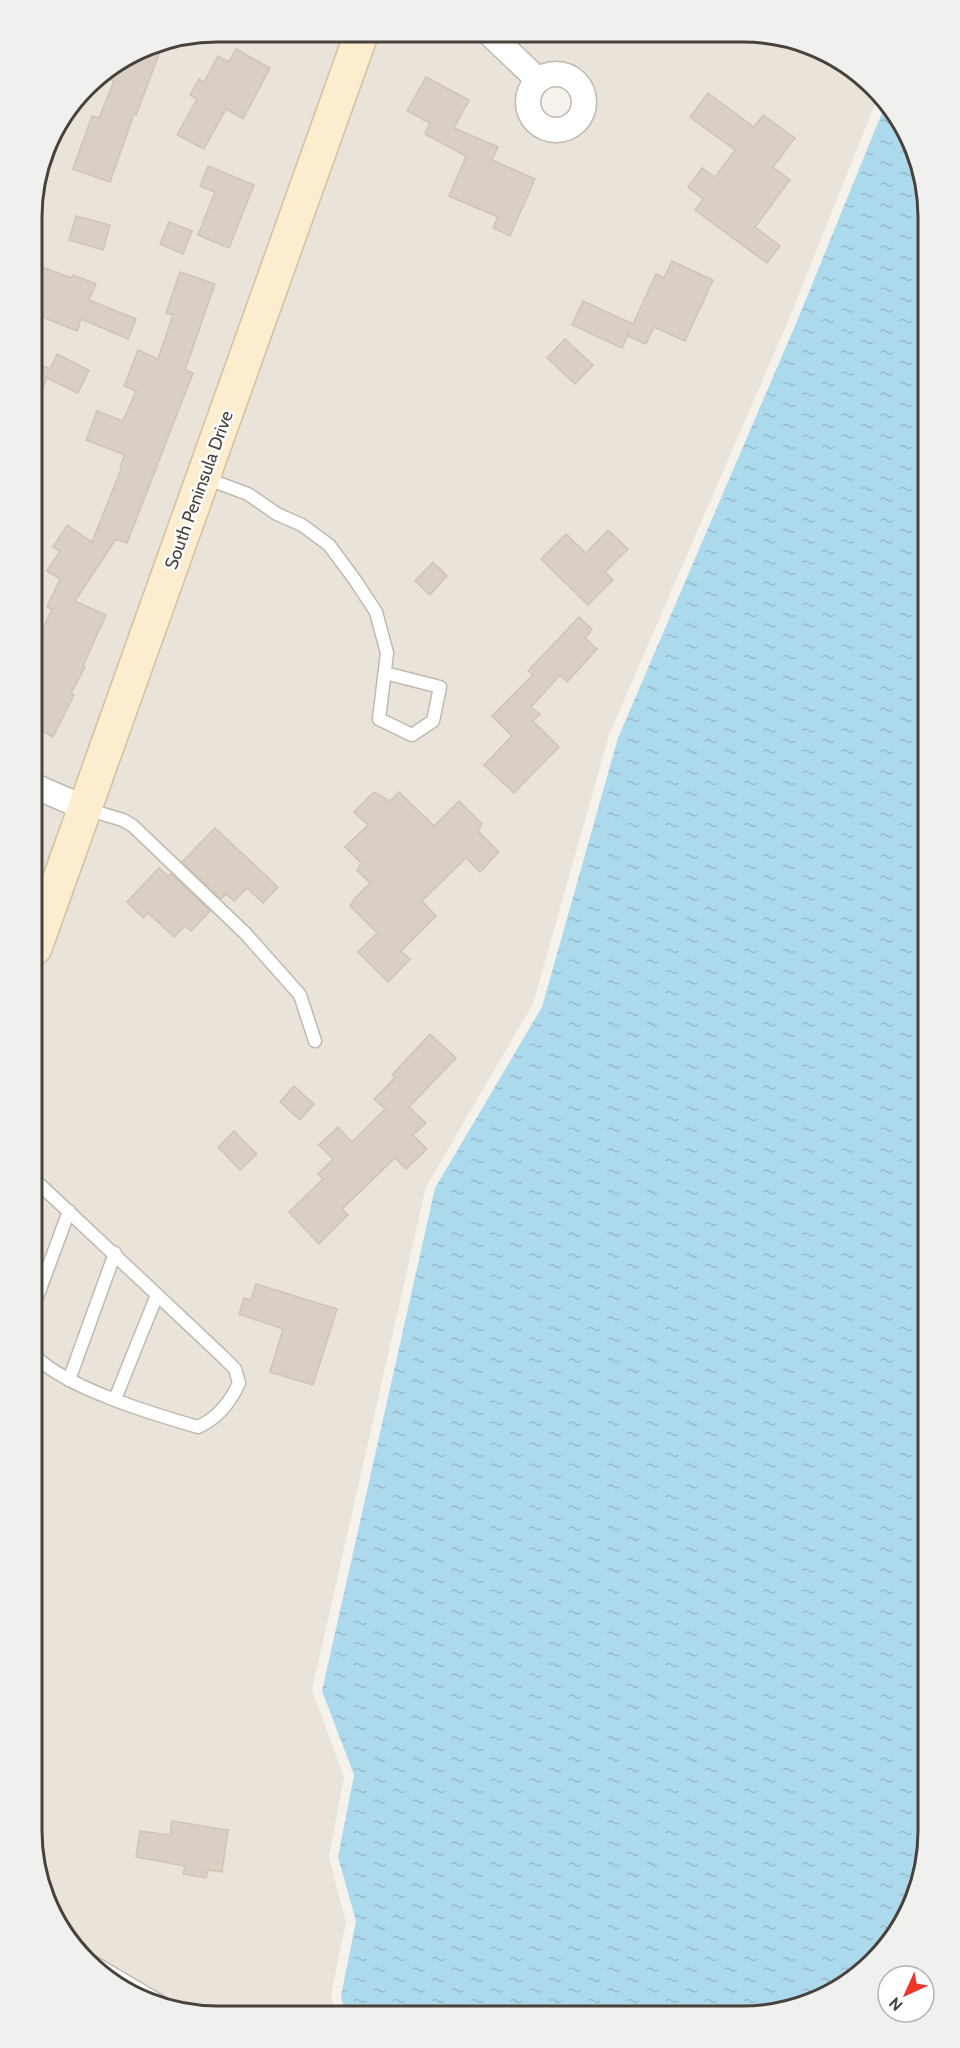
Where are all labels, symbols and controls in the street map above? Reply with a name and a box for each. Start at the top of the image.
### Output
street label: South Peninsula Drive [160,408,238,572]
north arrow [876,1964,936,2024]
text: N [885,1994,906,2015]

